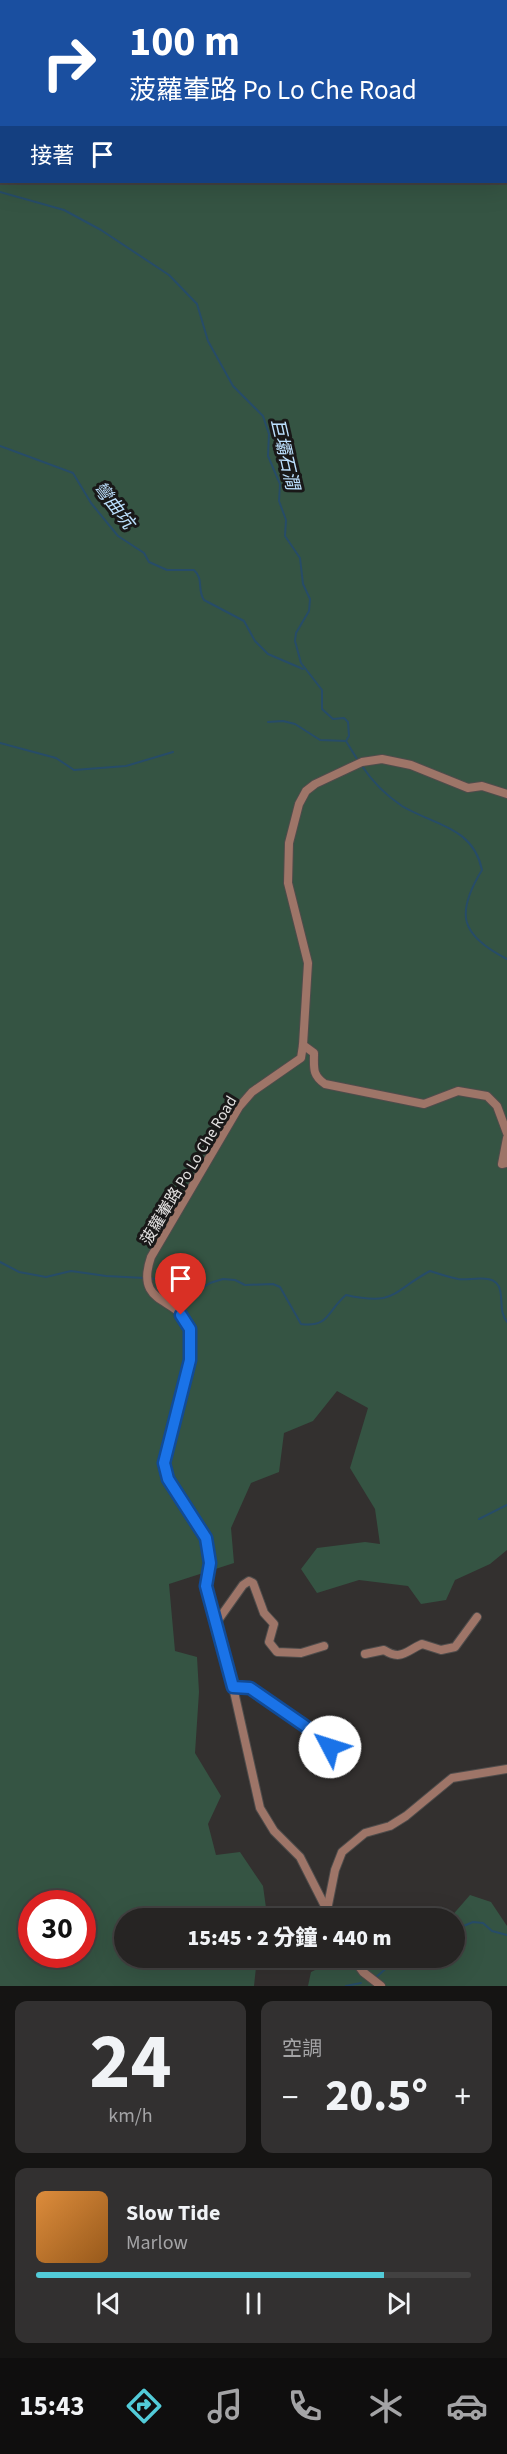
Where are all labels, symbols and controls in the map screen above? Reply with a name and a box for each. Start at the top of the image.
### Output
text: 100 m [129,12,240,72]
icon: right [30,24,108,102]
text: 菠蘿輋路 Po Lo Che Road [129,71,417,110]
icon: arrive [86,138,119,171]
text: 接著 [30,140,74,172]
water label: 巨壩石澗 [264,416,305,495]
water label: 彎曲坑 [87,476,142,537]
street label: 菠蘿輋路 Po Lo Che Road [136,1092,242,1249]
pin [155,1253,206,1315]
icon: arrive [164,1262,197,1295]
position arrow [298,1715,362,1779]
speed limit sign: 30 [18,1890,96,1968]
text: 15:45 · 2 分鐘 · 440 m [188,1922,391,1954]
text: 24 [89,2007,172,2118]
text: 空調 [282,2035,322,2063]
text: 20.5° [325,2064,428,2128]
text: − [282,2074,298,2121]
text: + [455,2074,471,2121]
text: km/h [108,2102,153,2130]
text: Slow Tide [126,2197,220,2229]
text: Marlow [126,2229,188,2257]
icon: previous [92,2287,125,2320]
icon: pause [237,2287,270,2320]
icon: next [382,2287,415,2320]
icon: directions [123,2385,165,2427]
icon: music [204,2385,246,2427]
icon: phone [284,2385,326,2427]
icon: climate [365,2385,407,2427]
icon: car [446,2385,488,2427]
text: 15:43 [19,2387,84,2426]

